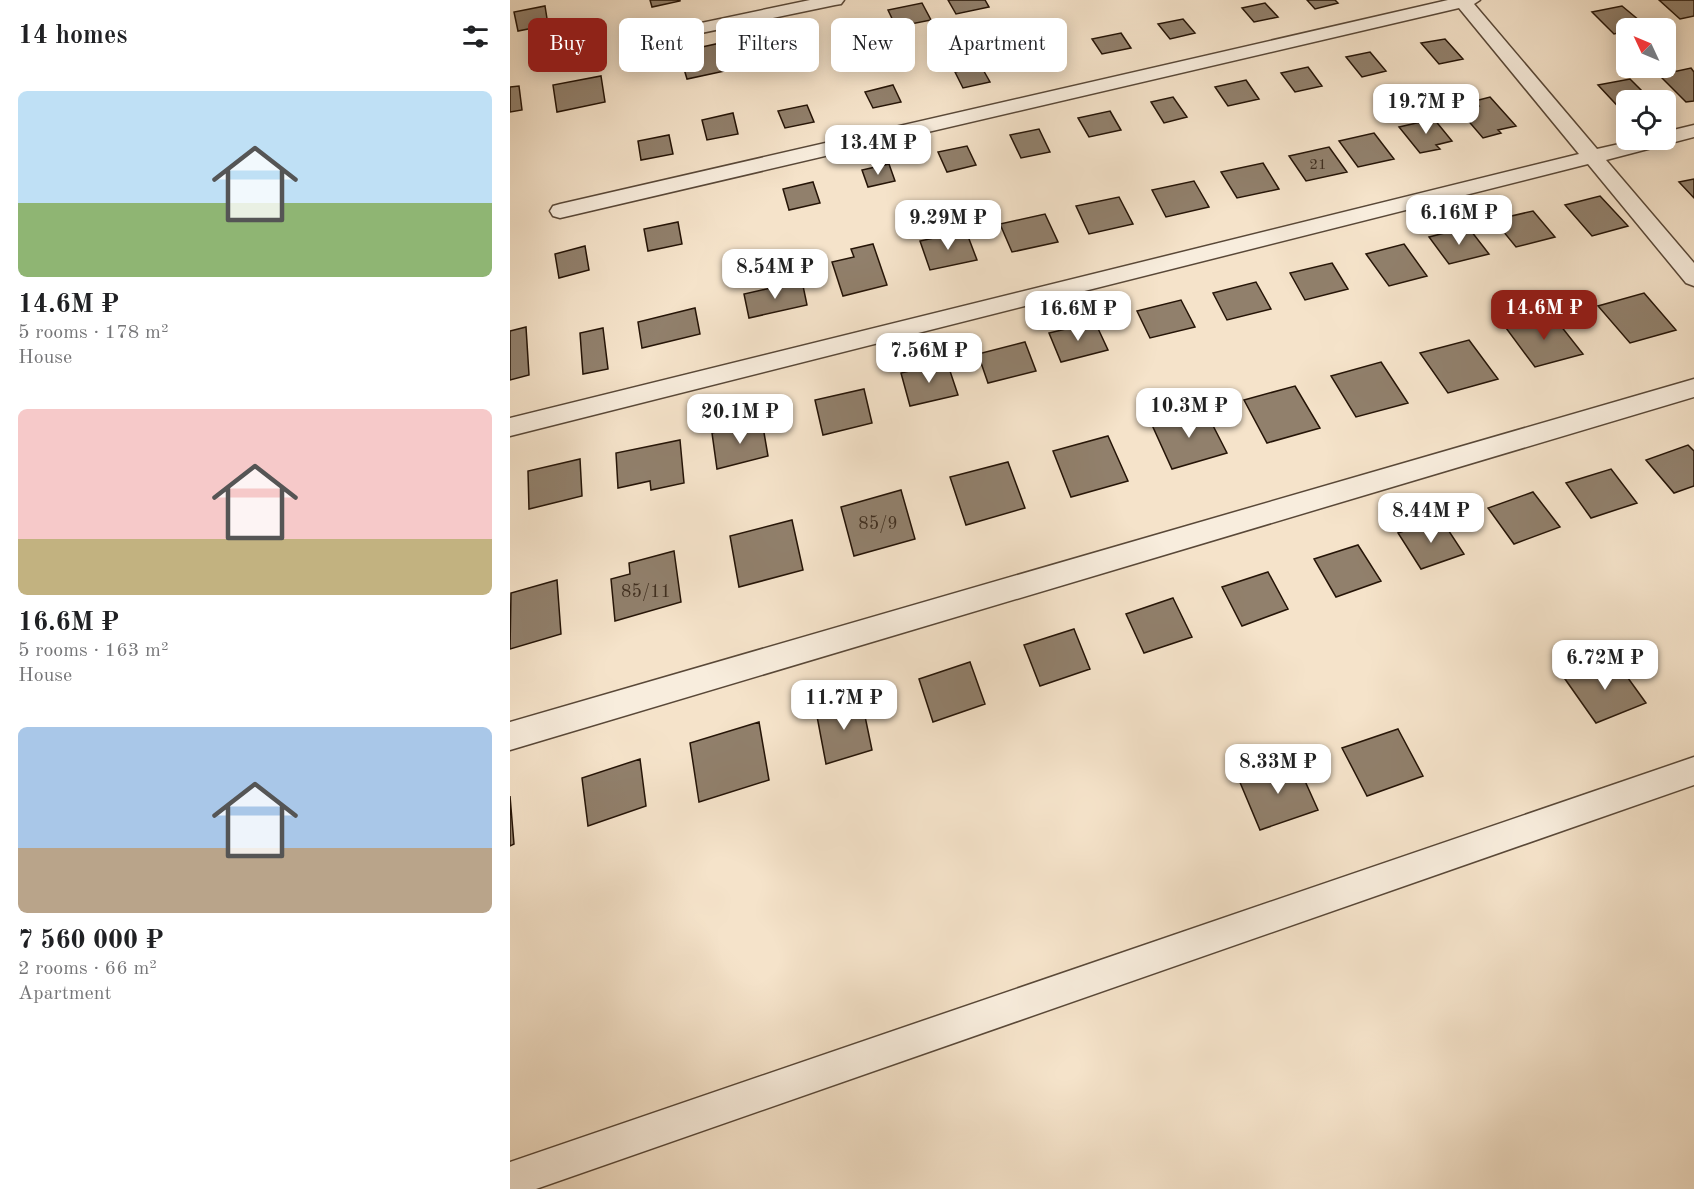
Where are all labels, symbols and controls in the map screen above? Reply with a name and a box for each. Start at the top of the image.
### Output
chip: Buy [528,18,607,72]
chip: Rent [619,18,704,72]
chip: Filters [716,18,819,72]
chip: New [831,18,915,72]
chip: Apartment [927,18,1067,72]
north arrow [1616,18,1676,78]
map controls [1616,18,1676,150]
icon: filters [459,20,492,53]
text: 14 homes [18,23,127,49]
pin: 19.7M ₽ [1371,84,1481,135]
button: locate [1616,90,1676,150]
text: 19.7M ₽ [1387,93,1465,113]
pin: 13.4M ₽ [823,125,933,176]
icon: home [201,130,309,238]
text: 13.4M ₽ [839,134,917,154]
house number: 21 [1309,158,1327,173]
pin: 6.16M ₽ [1404,195,1514,246]
pin: 9.29M ₽ [893,200,1003,251]
text: 6.16M ₽ [1420,204,1498,224]
text: 9.29M ₽ [909,209,987,229]
pin: 8.54M ₽ [720,249,830,300]
text: 8.54M ₽ [736,258,814,278]
pin: 14.6M ₽ [1489,290,1599,341]
pin: 16.6M ₽ [1023,291,1133,342]
text: 14.6M ₽ [18,292,119,318]
text: 14.6M ₽ [1505,299,1583,319]
text: 16.6M ₽ [1039,300,1117,320]
text: 5 rooms · 178 m² [18,323,168,343]
pin: 7.56M ₽ [874,333,984,384]
text: 7.56M ₽ [890,342,968,362]
text: House [18,348,72,368]
pin: 10.3M ₽ [1134,388,1244,439]
pin: 20.1M ₽ [685,394,795,445]
text: 10.3M ₽ [1150,397,1228,417]
text: 20.1M ₽ [701,403,779,423]
icon: home [201,448,309,556]
pin: 8.44M ₽ [1376,493,1486,544]
text: 8.44M ₽ [1392,502,1470,522]
house number: 85/9 [858,515,898,533]
house number: 85/11 [621,583,671,601]
text: 16.6M ₽ [18,610,119,636]
pin: 6.72M ₽ [1550,640,1660,691]
text: 5 rooms · 163 m² [18,641,168,661]
text: 6.72M ₽ [1566,649,1644,669]
text: House [18,666,72,686]
pin: 11.7M ₽ [789,680,899,731]
text: 11.7M ₽ [805,689,883,709]
pin: 8.33M ₽ [1223,744,1333,795]
text: 8.33M ₽ [1239,753,1317,773]
icon: home [201,766,309,874]
text: 7 560 000 ₽ [18,928,164,954]
text: 2 rooms · 66 m² [18,959,157,979]
text: Apartment [18,984,112,1004]

